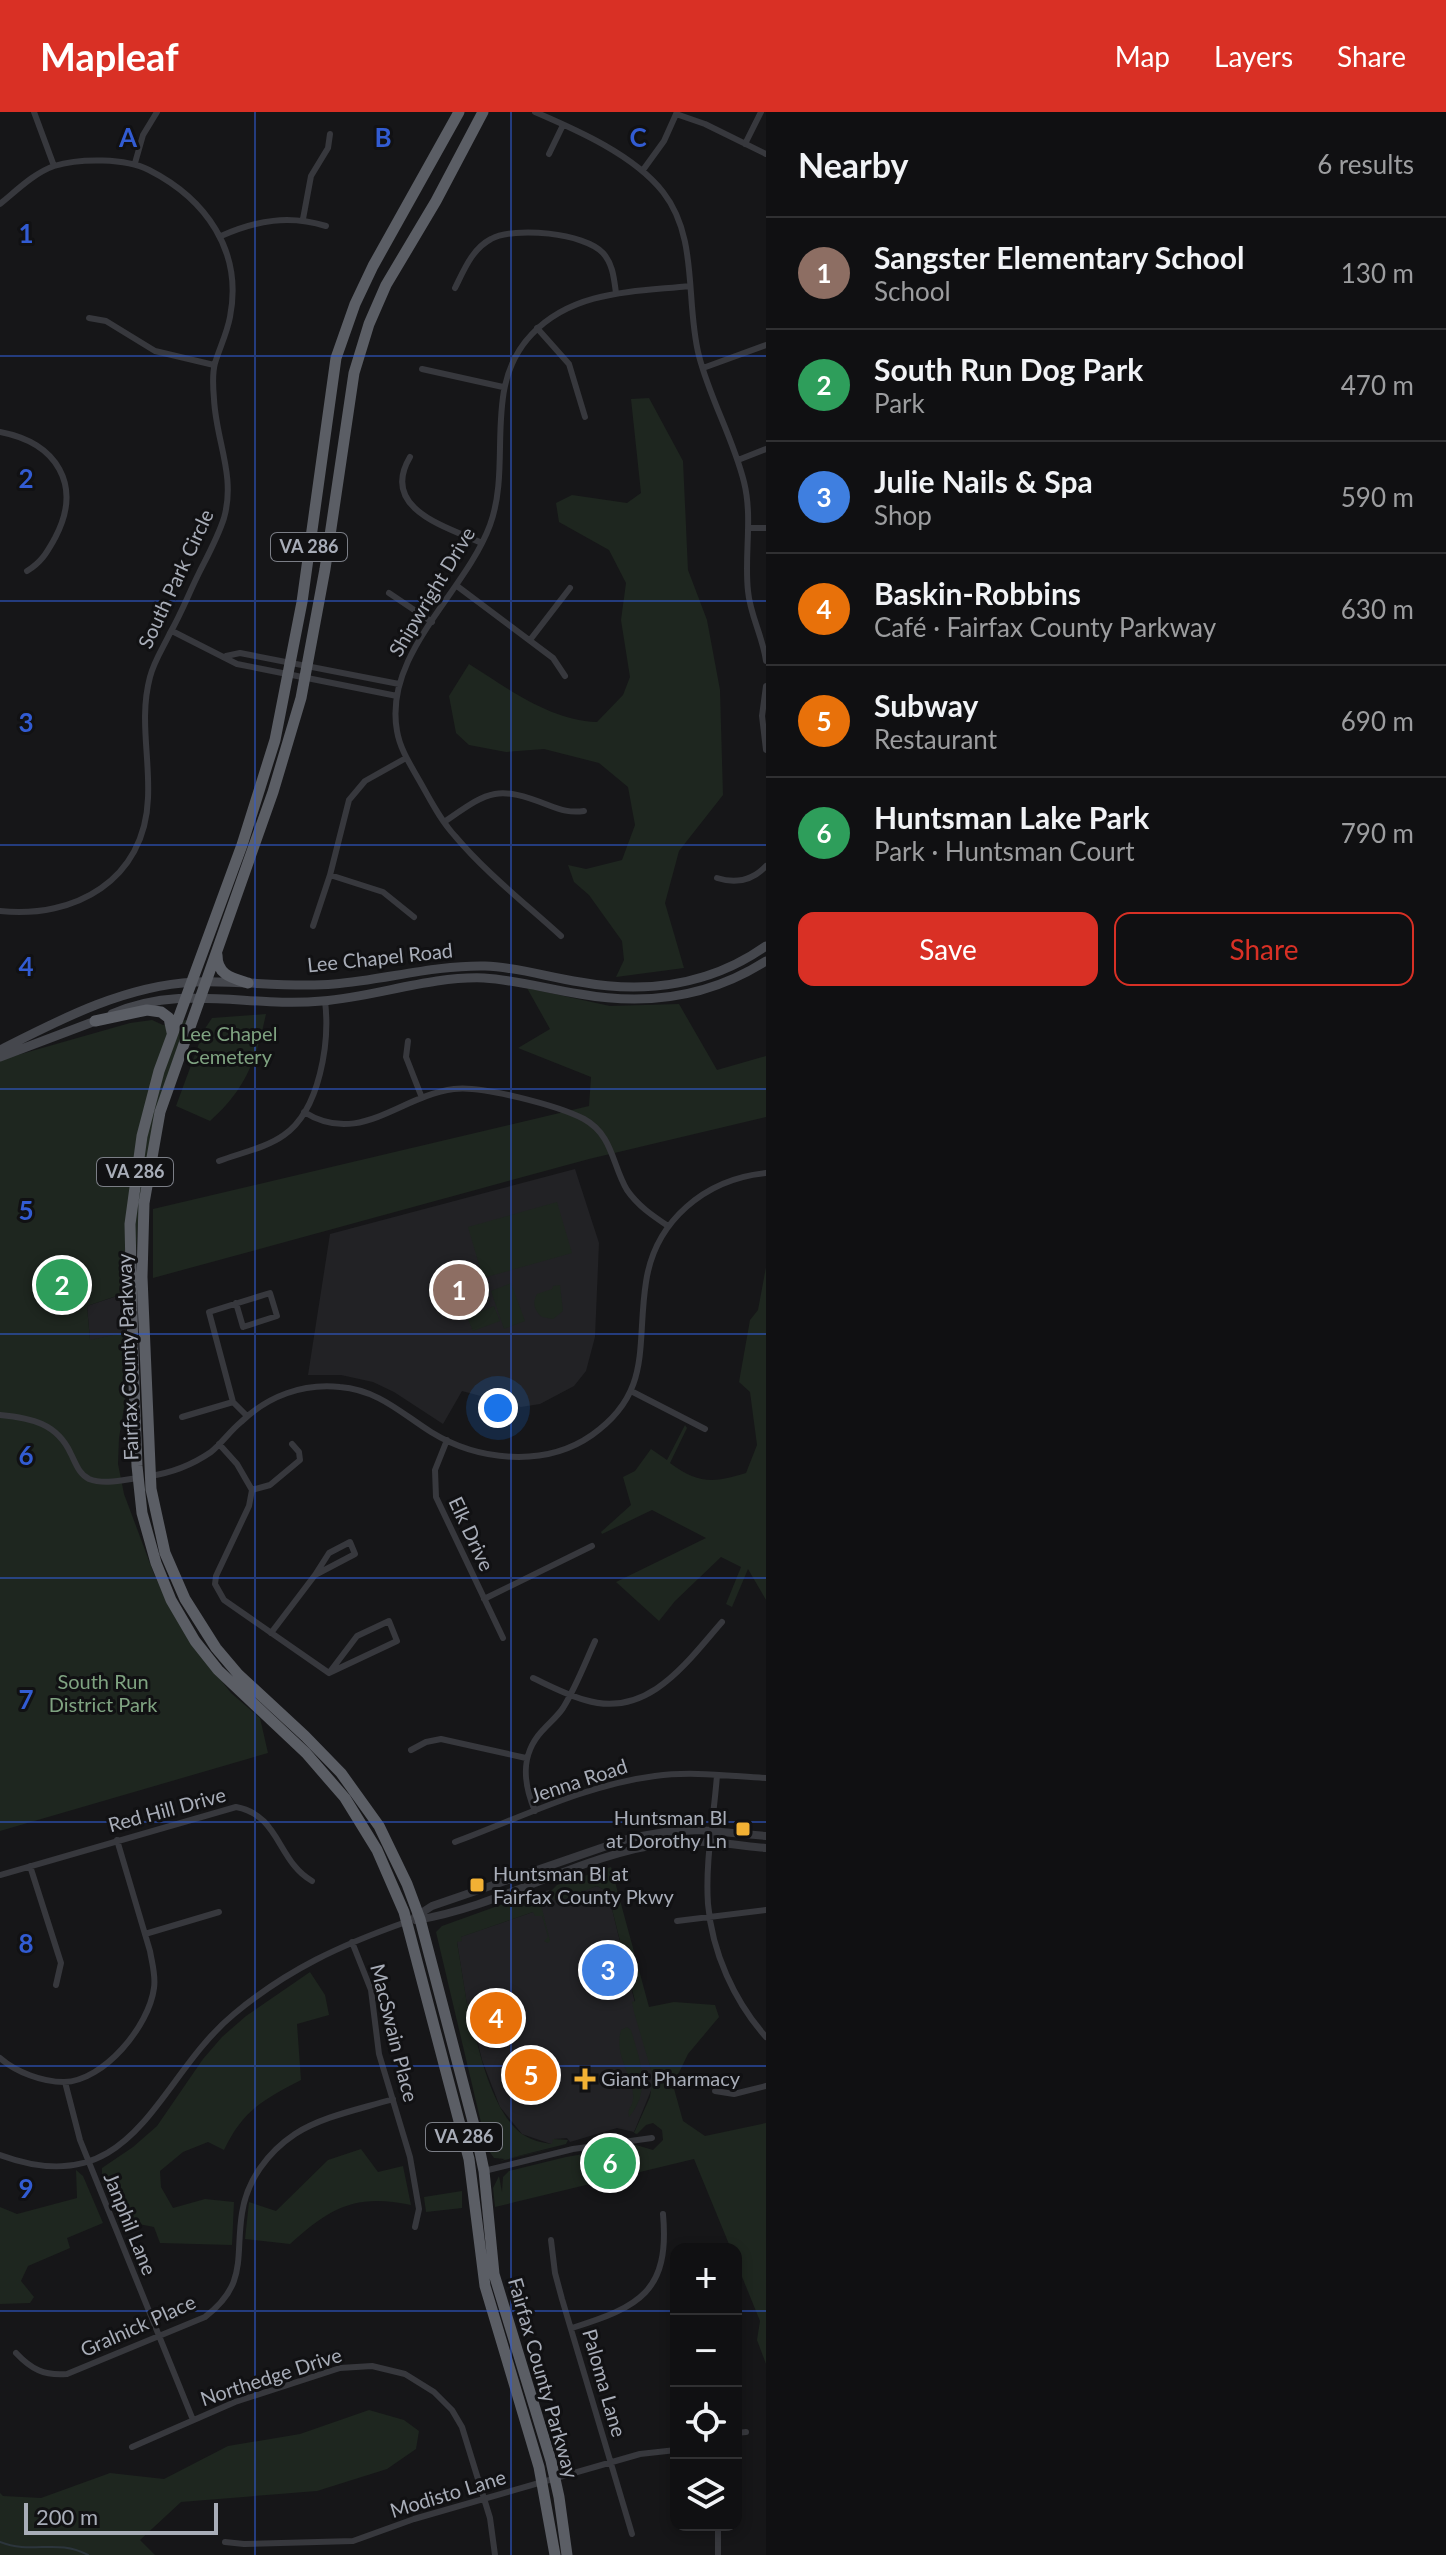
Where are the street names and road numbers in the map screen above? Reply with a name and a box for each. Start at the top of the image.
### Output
street label: South Park Circle [132,505,218,652]
street label: Shipwright Drive [383,522,479,661]
road number: VA 286 [271,533,347,561]
street label: Lee Chapel Road [306,937,454,977]
road number: VA 286 [97,1158,173,1186]
street label: Fairfax County Parkway [111,1252,143,1461]
street label: Elk Drive [444,1493,500,1575]
street label: Jenna Road [527,1753,630,1807]
street label: Red Hill Drive [105,1782,228,1836]
street label: MacSwain Place [366,1961,424,2104]
road number: VA 286 [426,2123,502,2151]
street label: Janphil Lane [100,2169,162,2278]
street label: Fairfax County Parkway [504,2275,584,2481]
street label: Gralnick Place [76,2289,199,2361]
street label: Paloma Lane [578,2326,632,2439]
street label: Northedge Drive [197,2342,344,2410]
street label: Modisto Lane [387,2464,508,2522]

